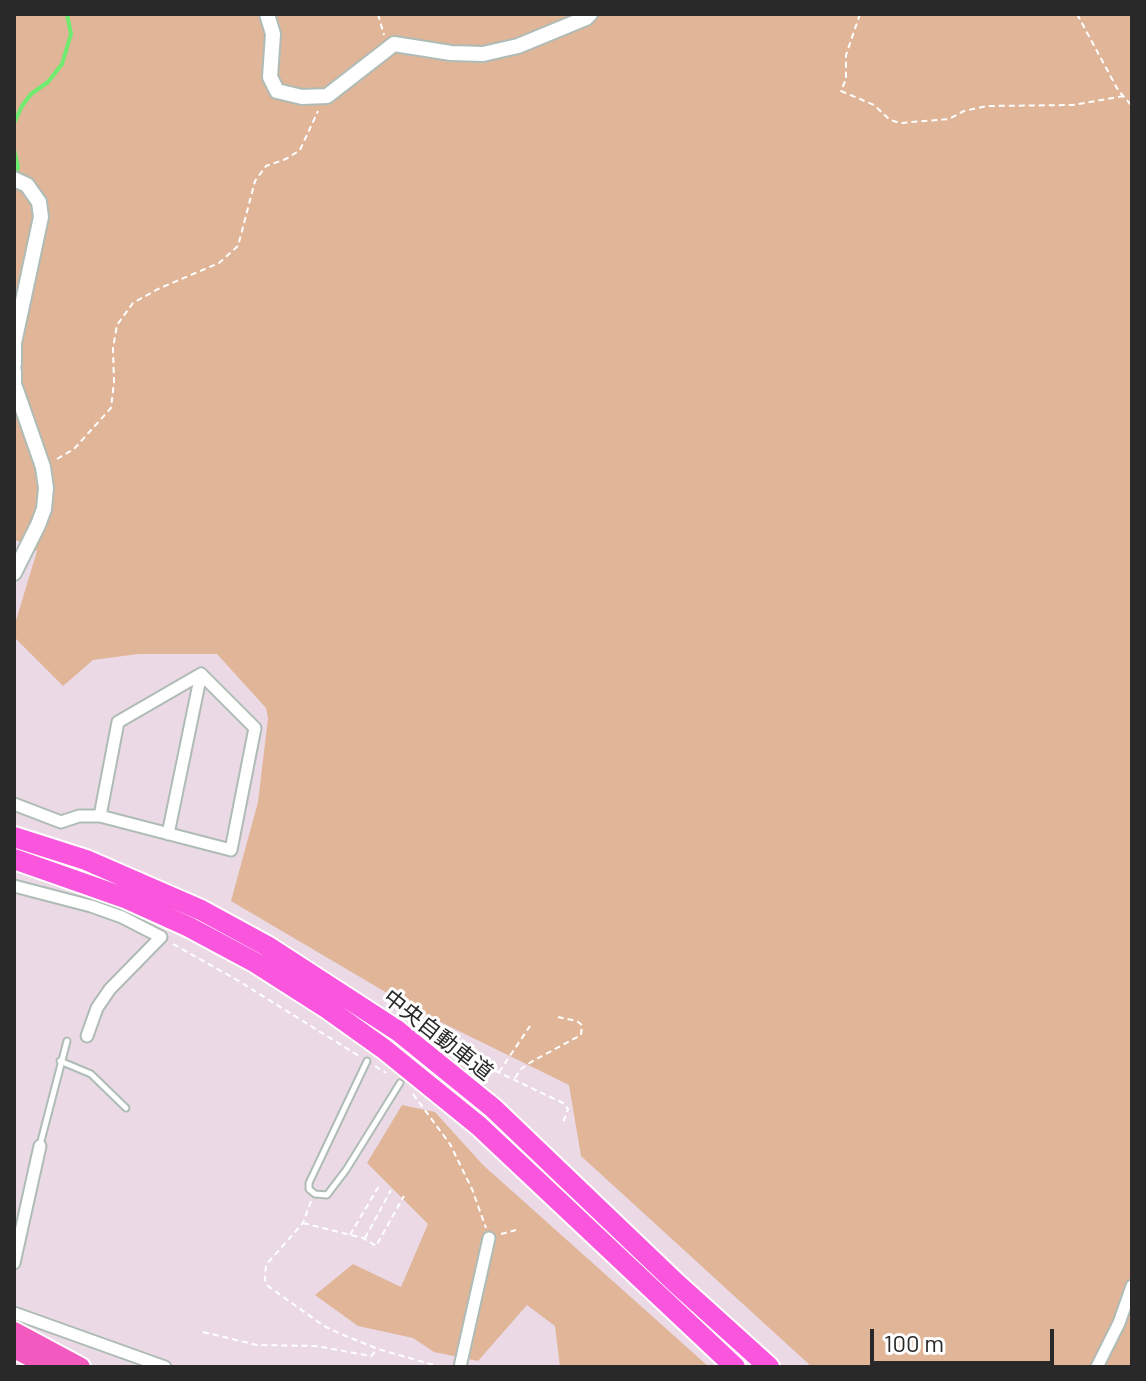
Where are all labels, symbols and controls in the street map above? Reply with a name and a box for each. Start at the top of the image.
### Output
street label: 中央自動車道 [378,984,498,1086]
scale bar [874,1313,1058,1363]
text: 100 m [884,1328,944,1357]

